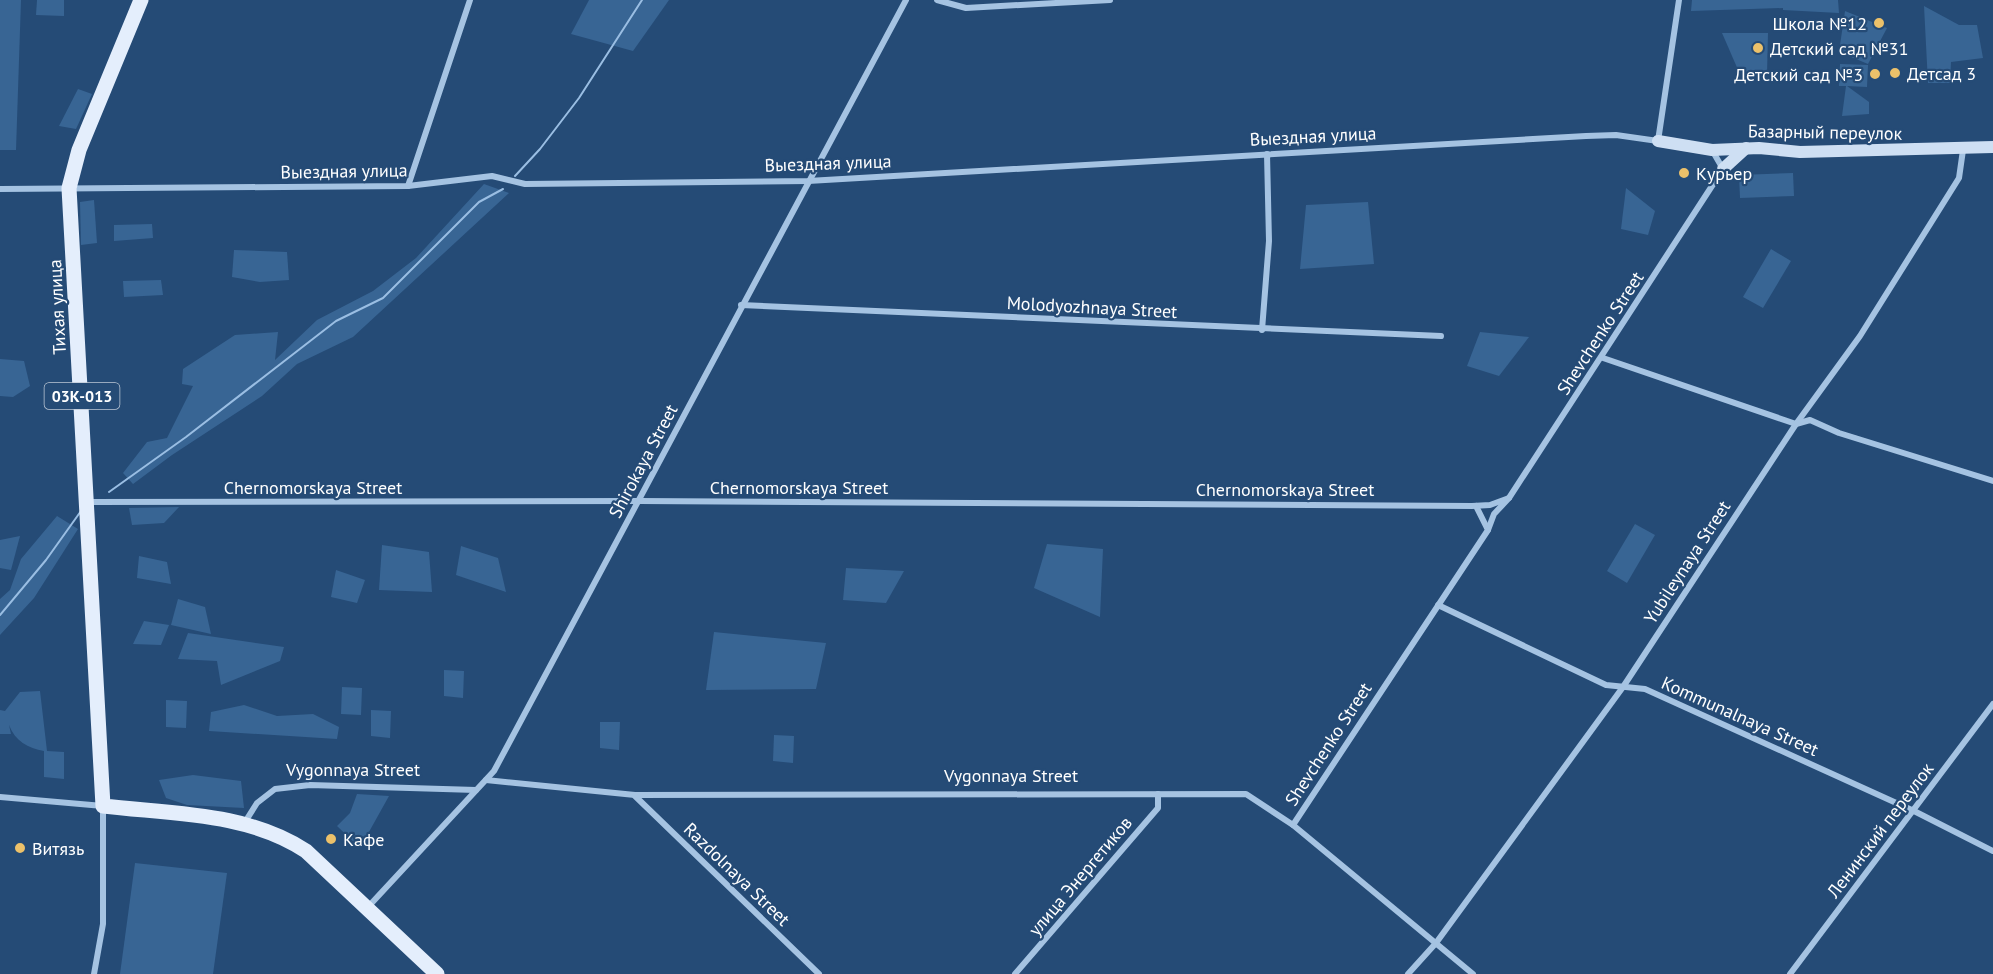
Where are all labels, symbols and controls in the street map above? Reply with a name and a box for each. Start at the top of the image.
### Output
place label: Школа №12 [1772,12,1867,35]
marker: Школа №12 [1872,16,1886,30]
place label: Детский сад №31 [1770,37,1908,60]
marker: Детский сад №31 [1751,41,1765,55]
place label: Детсад 3 [1907,62,1976,85]
place label: Детский сад №3 [1734,63,1863,86]
marker: Детсад 3 [1888,66,1902,80]
marker: Детский сад №3 [1868,67,1882,81]
street label: Базарный переулок [1748,119,1903,145]
street label: Выездная улица [1249,121,1377,151]
street label: Выездная улица [764,149,892,177]
street label: Выездная улица [280,158,408,184]
place label: Курьер [1696,162,1752,185]
marker: Курьер [1677,166,1691,180]
street label: Тихая улица [43,259,71,355]
street label: Shevchenko Street [1552,267,1648,399]
street label: Molodyozhnaya Street [1006,291,1178,323]
road number: 03К-013 [44,383,119,409]
street label: Shirokaya Street [603,400,683,522]
street label: Chernomorskaya Street [224,476,402,499]
street label: Chernomorskaya Street [710,476,888,499]
street label: Chernomorskaya Street [1196,478,1374,501]
street label: Yubileynaya Street [1639,496,1735,628]
street label: Kommunalnaya Street [1658,671,1822,761]
street label: Shevchenko Street [1280,678,1376,810]
street label: Ленинский переулок [1821,757,1939,903]
street label: Vygonnaya Street [285,758,420,781]
street label: Vygonnaya Street [943,764,1078,787]
street label: улица Энергетиков [1023,811,1137,941]
street label: Razdolnaya Street [679,817,795,931]
place label: Кафе [343,828,384,851]
marker: Кафе [324,832,338,846]
place label: Витязь [32,837,84,860]
marker: Витязь [13,841,27,855]

